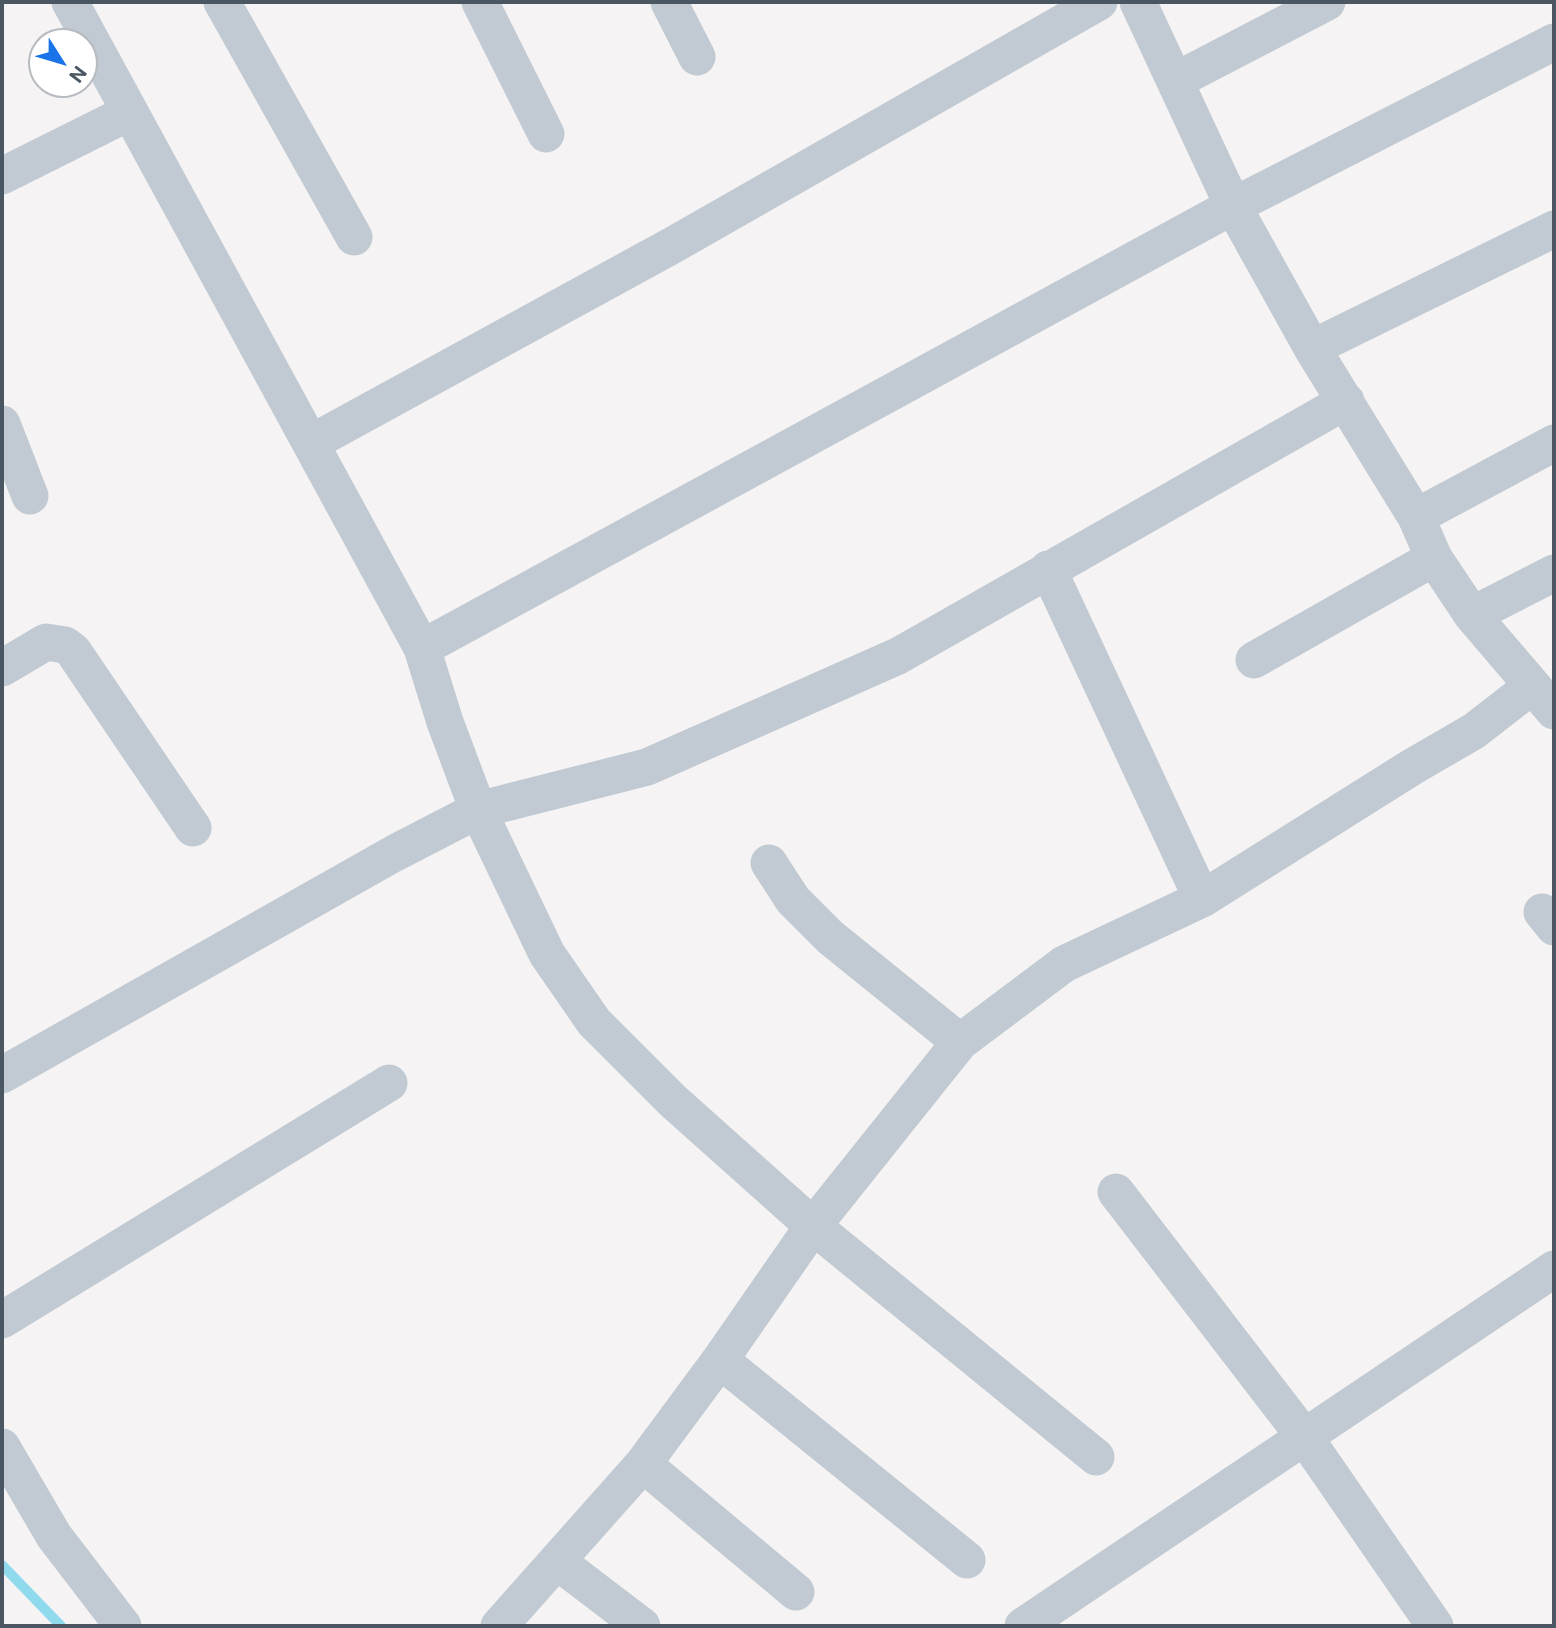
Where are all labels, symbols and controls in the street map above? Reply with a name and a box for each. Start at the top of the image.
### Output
north arrow [28,28,98,98]
text: N [65,62,91,87]

